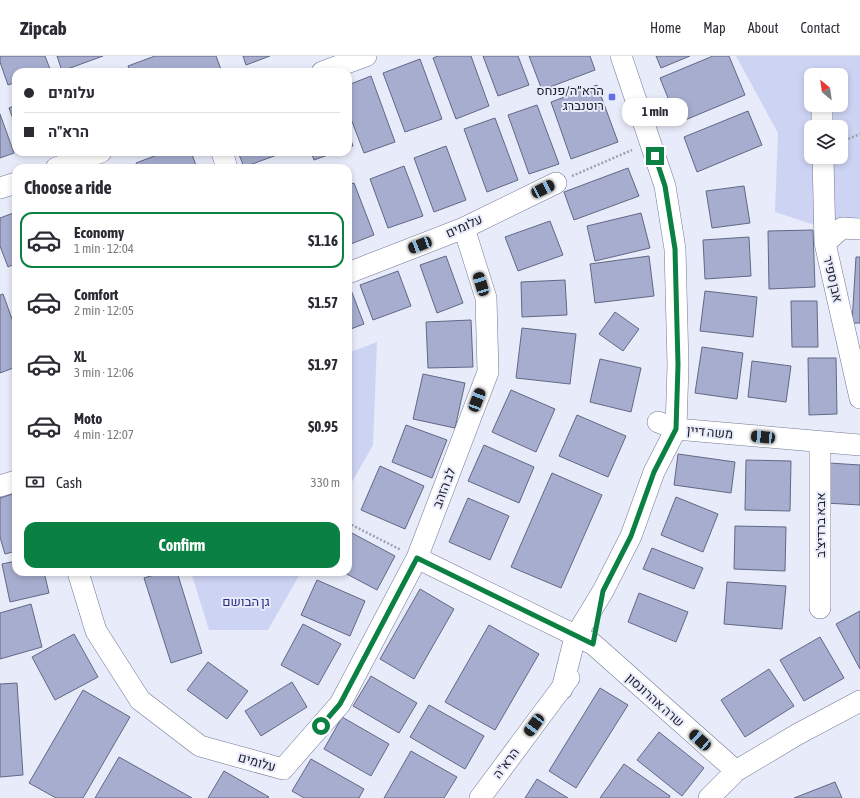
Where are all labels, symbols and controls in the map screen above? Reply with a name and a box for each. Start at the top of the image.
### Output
text: Zipcab [20,17,67,39]
text: Home [650,20,681,36]
text: Map [703,20,726,36]
text: About [748,20,779,36]
text: Contact [801,20,840,36]
north arrow [804,68,848,112]
map controls [804,68,848,164]
place label: הרא״ה/פנחס רוטנברג [536,83,604,113]
text: עלומים [48,84,95,101]
marker: הרא״ה/פנחס רוטנברג [607,92,617,102]
callout: 1 min [622,98,688,126]
text: 1 min [642,104,668,119]
button: layers [804,120,848,164]
text: הרא"ה [48,123,89,140]
route end [646,147,664,165]
text: Choose a ride [24,177,112,198]
car [530,178,556,200]
street label: עלומים [443,211,485,241]
icon: car [26,222,62,258]
text: Economy [74,224,124,241]
text: $1.16 [308,232,338,249]
car [407,235,433,255]
text: 1 min · 12:04 [74,241,134,256]
street label: אבן ספיר [820,254,846,304]
car [472,271,490,297]
icon: car [26,284,62,320]
text: Comfort [74,286,118,303]
text: $1.57 [308,294,338,311]
text: 2 min · 12:05 [74,303,134,318]
icon: car [26,346,62,382]
text: XL [74,348,87,365]
text: $1.97 [308,356,338,373]
text: 3 min · 12:06 [74,365,134,380]
car [467,387,487,413]
icon: car [26,408,62,444]
text: Moto [74,410,102,427]
text: $0.95 [308,418,338,435]
street label: משה דיין [686,423,734,441]
text: 4 min · 12:07 [74,427,134,442]
car [751,430,775,444]
street label: לב הזהב [429,465,459,510]
icon: cash [24,471,46,493]
text: Cash [56,474,82,491]
text: 330 m [311,475,340,490]
street label: אבא ברדיצ'ב [813,492,828,558]
button: Confirm [24,522,340,568]
park label: גן הבושם [222,594,270,609]
street label: שרה אהרונסון [623,670,687,730]
car [522,712,546,738]
route start [312,717,330,735]
car [687,728,713,752]
street label: הרא"ה [490,745,522,781]
street label: עלומים [236,749,278,775]

